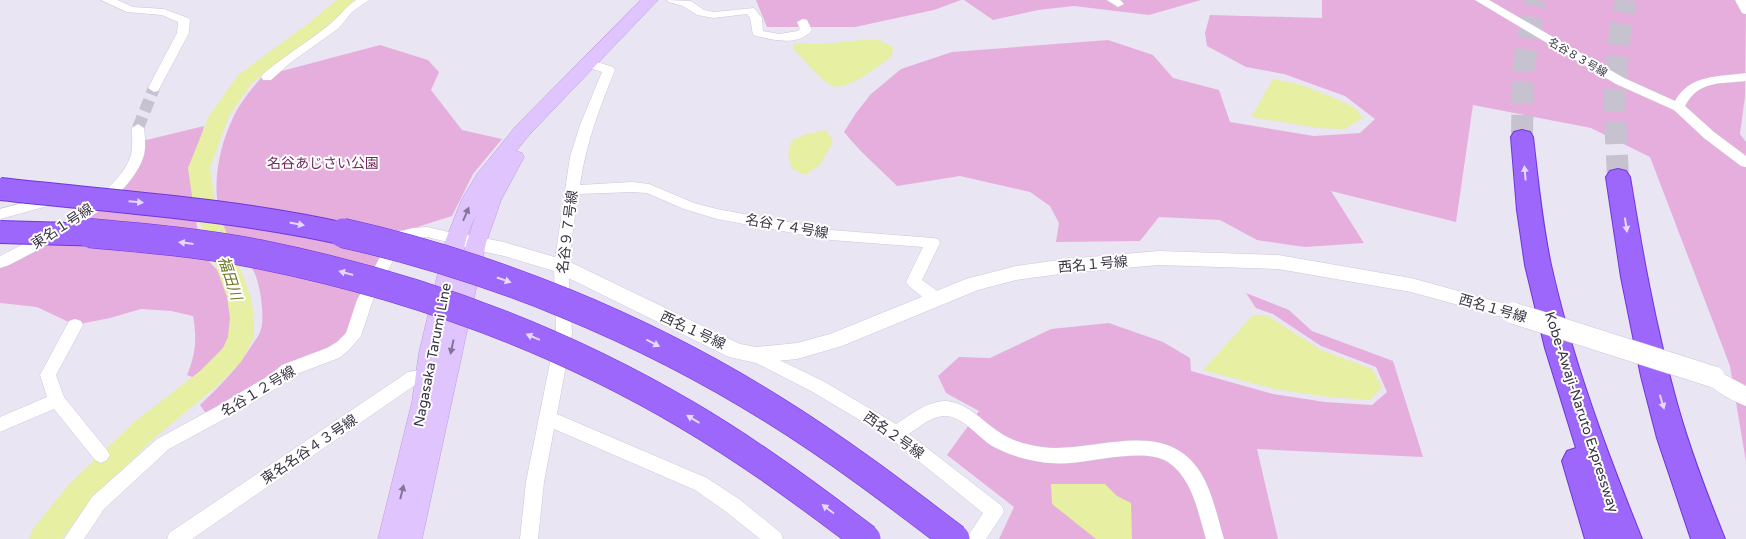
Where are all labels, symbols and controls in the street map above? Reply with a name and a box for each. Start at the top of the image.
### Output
street label: 名谷８３号線 [1546,35,1610,80]
park label: 名谷あじさい公園 [267,155,379,172]
one-way arrow [1520,164,1528,180]
street label: 名谷９７号線 [554,189,581,275]
one-way arrow [128,199,144,207]
street label: 東名１号線 [28,200,96,253]
one-way arrow [462,206,470,221]
street label: 名谷７４号線 [744,211,830,242]
one-way arrow [1622,218,1630,234]
one-way arrow [289,220,305,228]
one-way arrow [178,239,194,247]
street label: 西名１号線 [1057,253,1129,276]
water label: 福田川 [214,254,246,304]
one-way arrow [338,269,353,277]
one-way arrow [497,276,512,284]
street label: Nagasaka Tarumi Line [410,281,455,429]
street label: 西名１号線 [1457,291,1529,326]
street label: 西名１号線 [657,308,728,353]
street label: Kobe-Awaji-Naruto Expressway [1541,310,1622,515]
one-way arrow [526,332,540,340]
one-way arrow [448,339,456,354]
one-way arrow [646,339,661,348]
street label: 名谷１２号線 [218,363,299,420]
one-way arrow [1659,394,1667,409]
street label: 西名２号線 [860,408,927,462]
street label: 東名名谷４３号線 [258,411,360,488]
one-way arrow [686,414,699,423]
one-way arrow [399,484,407,499]
one-way arrow [821,504,835,514]

